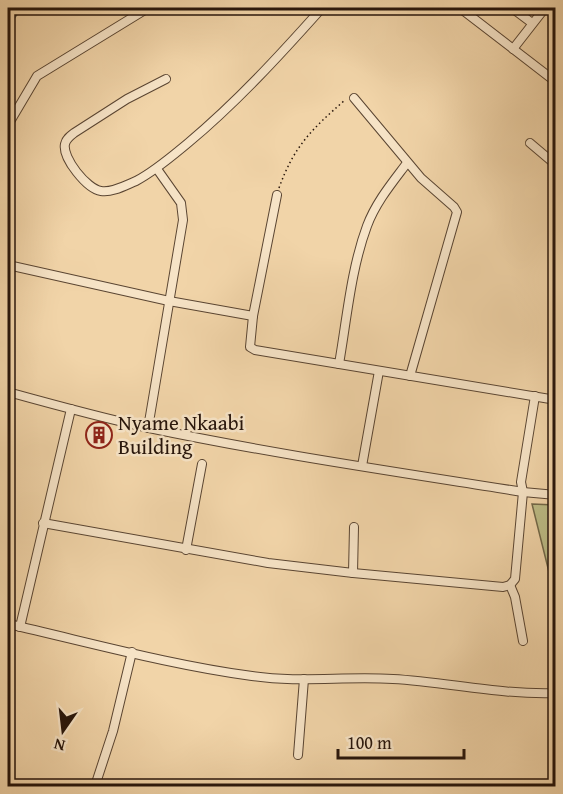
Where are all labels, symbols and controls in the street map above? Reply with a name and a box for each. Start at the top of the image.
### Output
place label: Nyame Nkaabi Building [118,407,245,462]
building icon: Nyame Nkaabi Building [84,420,114,450]
north arrow [33,701,93,761]
scale bar [338,722,464,760]
text: 100 m [347,729,392,756]
text: N [51,733,67,758]

